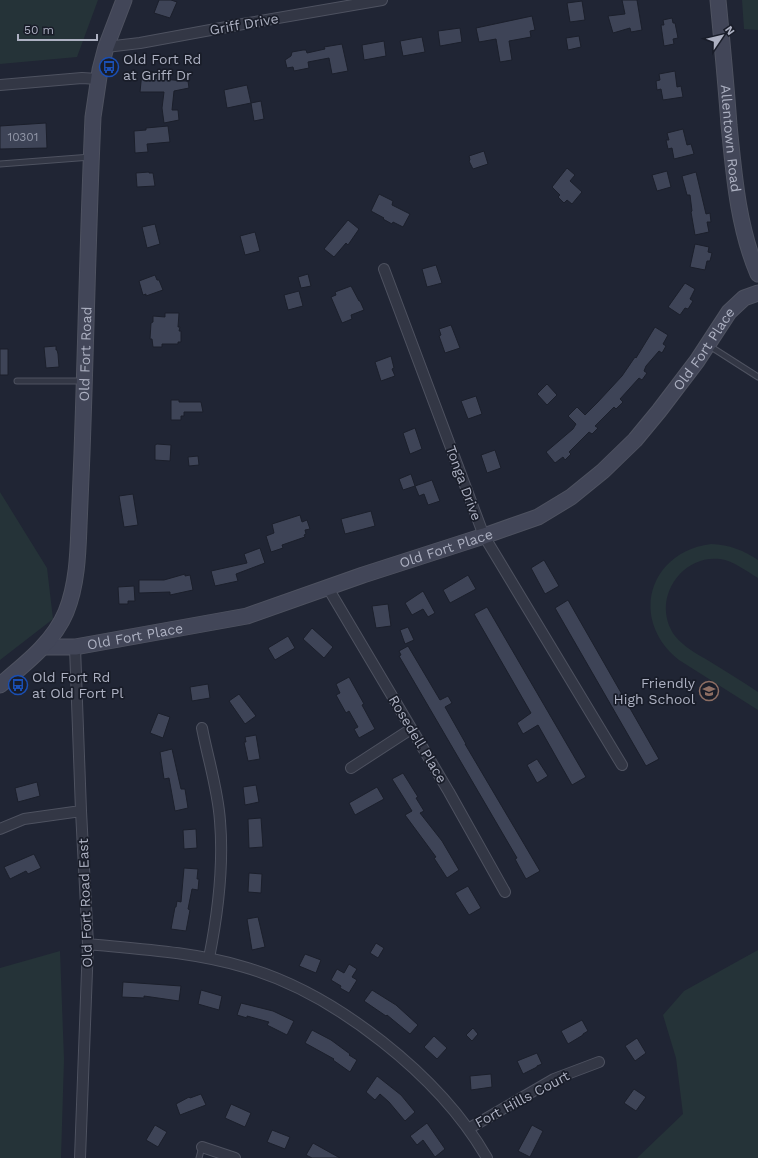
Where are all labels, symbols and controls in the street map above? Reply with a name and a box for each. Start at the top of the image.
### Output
street label: Griff Drive [208,10,280,38]
scale bar [18,16,97,42]
north arrow [702,16,742,56]
text: 50 m [24,23,54,37]
text: N [722,23,737,38]
place label: Old Fort Rd at Griff Dr [123,51,201,83]
bus stop icon: Old Fort Rd at Griff Dr [98,56,120,78]
street label: Allentown Road [718,84,744,193]
house number: 10301 [7,130,39,144]
street label: Old Fort Place [670,303,737,393]
street label: Old Fort Road [76,306,94,402]
street label: Tonga Drive [443,443,485,523]
street label: Old Fort Place [397,526,495,571]
street label: Old Fort Place [86,620,184,653]
place label: Old Fort Rd at Old Fort Pl [32,669,124,701]
bus stop icon: Old Fort Rd at Old Fort Pl [7,674,29,696]
place label: Friendly High School [614,675,696,707]
school or university icon: Friendly High School [698,680,720,702]
street label: Rosedell Place [386,692,450,786]
street label: Old Fort Road East [75,838,95,968]
street label: Fort Hills Court [472,1067,572,1131]

